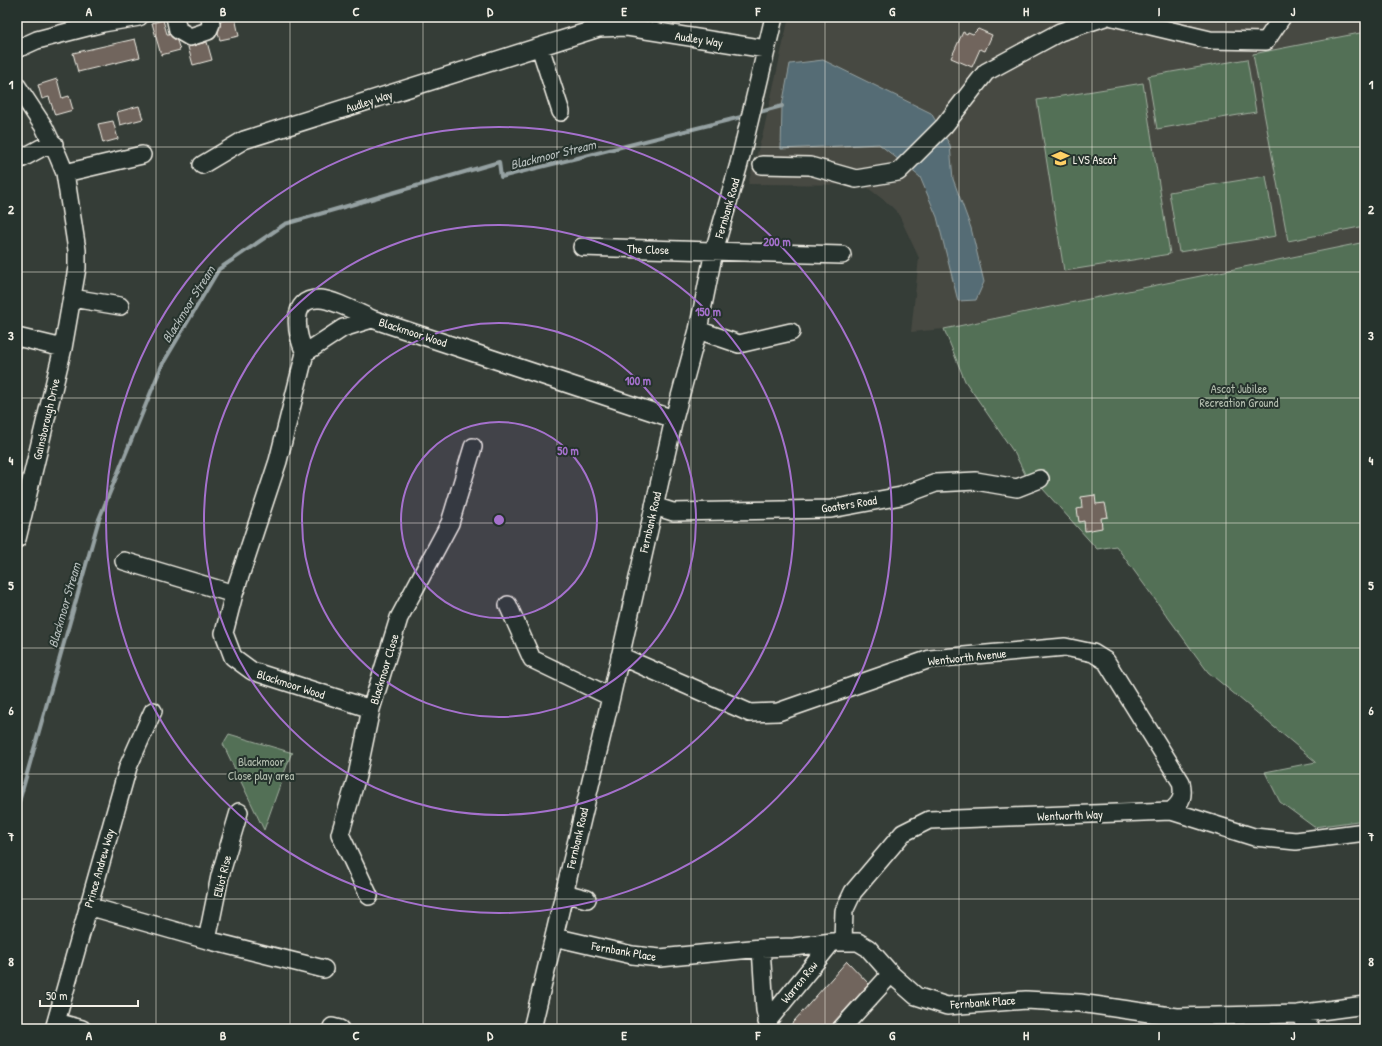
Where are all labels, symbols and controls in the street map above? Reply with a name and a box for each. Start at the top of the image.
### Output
text: A [86,2,93,20]
text: B [220,2,227,20]
text: C [352,2,360,20]
text: D [487,2,494,20]
text: E [621,2,627,20]
text: F [755,2,762,20]
text: G [889,2,896,20]
text: H [1023,2,1029,20]
text: I [1157,2,1161,20]
text: J [1291,2,1296,20]
street label: Audley Way [674,27,724,51]
text: 1 [9,75,14,93]
text: 1 [1369,75,1374,93]
street label: Audley Way [343,85,395,117]
water label: Blackmoor Stream [508,134,599,173]
school or university icon: LVS Ascot [1050,149,1070,169]
place label: LVS Ascot [1073,151,1117,168]
street label: Fernbank Road [710,176,744,241]
text: 2 [8,200,15,218]
text: 2 [1368,200,1375,218]
text: 200 m [763,233,791,250]
street label: The Close [627,240,670,258]
water label: Blackmoor Stream [157,261,219,346]
text: 150 m [695,303,721,320]
street label: Blackmoor Wood [377,313,449,351]
text: 3 [8,326,14,344]
text: 3 [1368,326,1374,344]
text: 100 m [625,372,651,389]
street label: Gainsborough Drive [28,376,64,461]
park label: Ascot Jubilee Recreation Ground [1200,380,1279,411]
text: 50 m [557,442,579,459]
text: 4 [9,451,14,469]
text: 4 [1369,451,1374,469]
street label: Fernbank Road [635,490,665,555]
street label: Goaters Road [820,491,878,517]
centre of rings [492,513,506,527]
water label: Blackmoor Stream [43,559,85,650]
text: 5 [8,576,14,594]
text: 5 [1368,576,1374,594]
street label: Blackmoor Close [365,631,403,706]
street label: Wentworth Avenue [927,644,1007,670]
street label: Blackmoor Wood [255,665,327,703]
text: 6 [8,701,14,719]
text: 6 [1368,701,1374,719]
park label: Blackmoor Close play area [228,753,295,784]
street label: Wentworth Way [1037,805,1103,825]
street label: Fernbank Road [562,806,592,871]
street label: Prince Andrew Way [80,826,118,910]
text: 7 [7,827,15,845]
text: 7 [1367,827,1375,845]
street label: Elliot Rise [209,853,235,899]
street label: Fernbank Place [589,937,658,965]
text: 8 [8,952,14,970]
text: 8 [1368,952,1374,970]
street label: Warren Row [777,957,822,1007]
scale bar [40,982,138,1008]
text: 50 m [46,987,67,1004]
street label: Fernbank Place [949,991,1016,1013]
text: A [86,1026,93,1044]
text: B [220,1026,227,1044]
text: C [352,1026,360,1044]
text: D [487,1026,494,1044]
text: E [621,1026,627,1044]
text: F [755,1026,762,1044]
text: G [889,1026,896,1044]
text: H [1023,1026,1029,1044]
text: I [1157,1026,1161,1044]
text: J [1291,1026,1296,1044]

